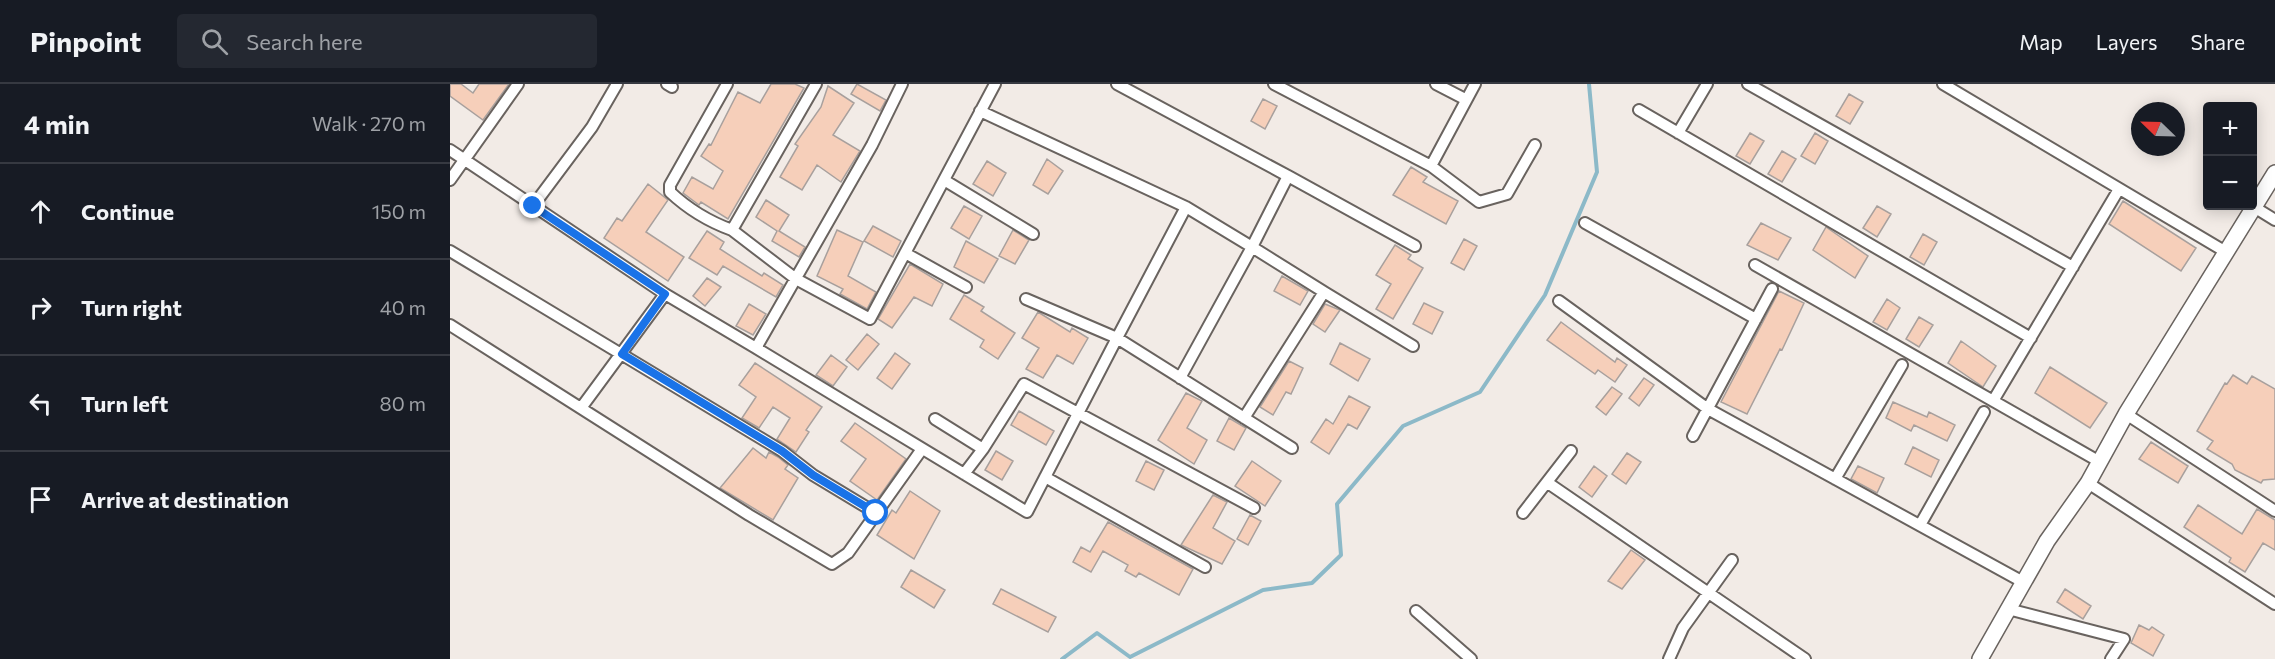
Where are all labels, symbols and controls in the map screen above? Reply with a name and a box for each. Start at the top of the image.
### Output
search box [177,14,597,68]
text: Pinpoint [30,24,141,58]
icon: search [198,25,231,58]
text: Search here [246,28,363,55]
text: Map [2019,29,2063,54]
text: Layers [2096,29,2158,54]
text: Share [2191,29,2245,54]
north arrow [2131,102,2185,156]
map controls [2203,102,2257,210]
button: + [2203,102,2257,156]
text: 4 min [24,108,90,139]
text: Walk · 270 m [312,111,426,135]
button: − [2203,156,2257,210]
route end [519,192,545,218]
icon: ahead [24,195,57,228]
text: Continue [81,198,174,225]
text: 150 m [372,199,426,223]
icon: right [24,291,57,324]
text: Turn right [81,294,182,321]
text: 40 m [380,295,426,319]
icon: left [24,387,57,420]
text: Turn left [81,390,168,417]
text: 80 m [380,391,426,415]
icon: arrive [24,483,57,516]
text: Arrive at destination [81,486,289,513]
route start [862,499,888,525]

